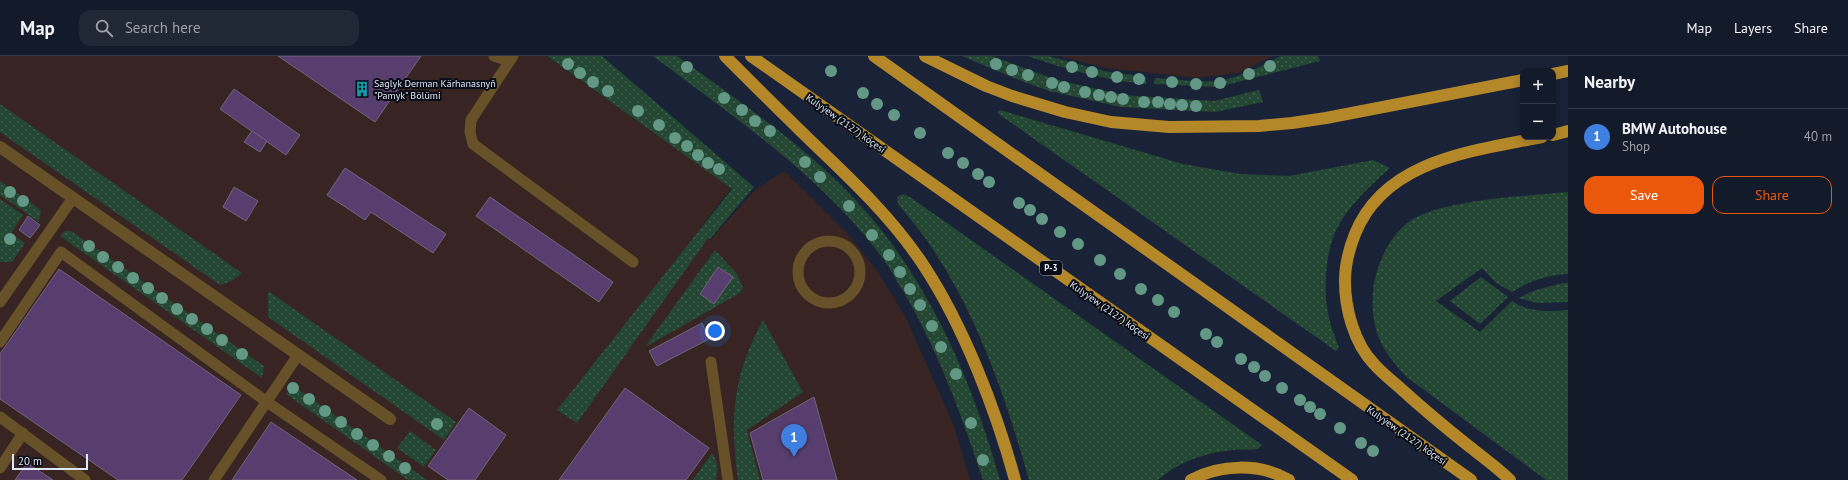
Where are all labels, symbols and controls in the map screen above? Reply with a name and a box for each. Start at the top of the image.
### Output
search box [79,10,359,46]
text: Map [20,16,55,40]
icon: search [93,17,115,39]
text: Search here [125,18,201,37]
text: Map [1686,19,1712,37]
text: Layers [1734,19,1772,37]
text: Share [1794,19,1828,37]
map controls [1520,68,1556,140]
button: + [1520,68,1556,104]
text: Nearby [1584,71,1635,93]
place label: Saglyk Derman Kärhanasnyň "Pamyk" Bölümi [374,77,496,102]
building icon: Saglyk Derman Kärhanasnyň "Pamyk" Bölümi [353,80,371,98]
street label: Kulyýew (2127) köçesi [803,91,888,156]
button: − [1520,104,1556,140]
text: BMW Autohouse [1622,119,1727,138]
text: 1 [1593,128,1601,145]
text: 40 m [1804,128,1832,145]
text: Shop [1622,138,1650,155]
button: Save [1584,176,1704,214]
button: Share [1712,176,1832,214]
road number: P-3 [1040,261,1062,275]
street label: Kulyýew (2127) köçesi [1067,278,1152,343]
your location [705,321,725,341]
street label: Kulyýew (2127) köçesi [1364,403,1449,468]
pin: 1 [781,424,807,457]
scale bar [12,452,88,471]
text: 20 m [18,454,42,468]

